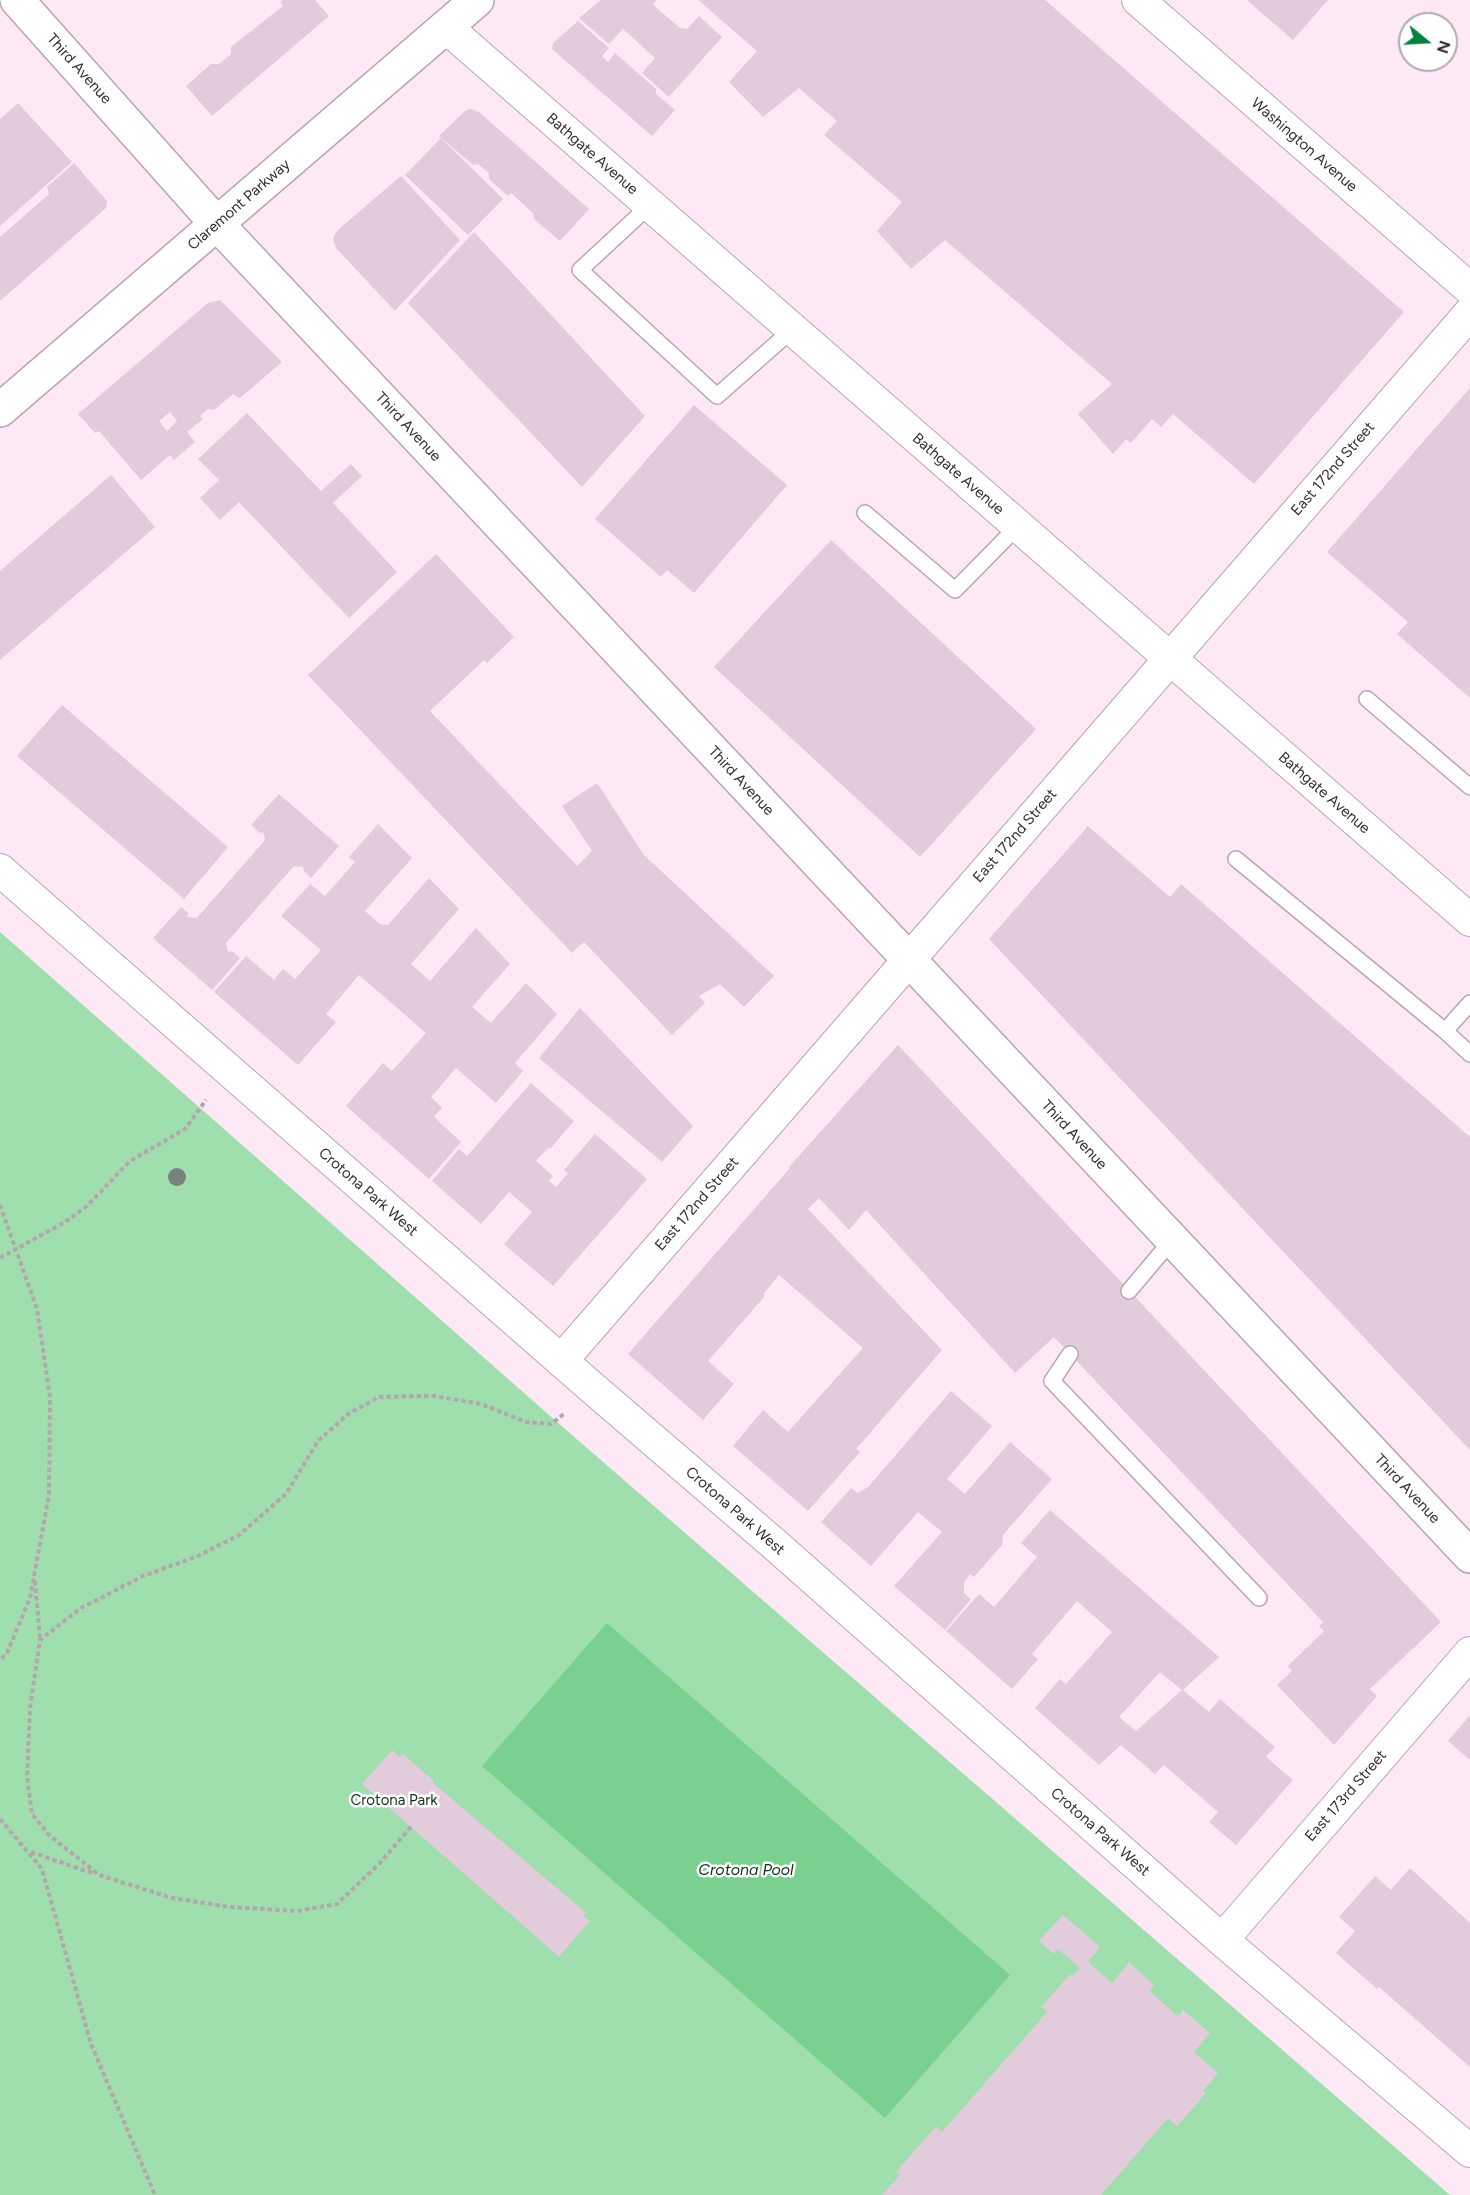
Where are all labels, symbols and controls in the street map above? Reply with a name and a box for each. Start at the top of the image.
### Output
north arrow [1398,12,1458,72]
street label: Third Avenue [43,30,115,108]
text: N [1433,38,1455,56]
street label: Washington Avenue [1247,94,1361,196]
street label: Bathgate Avenue [542,109,642,199]
street label: Claremont Parkway [184,156,294,254]
street label: Third Avenue [371,389,445,465]
street label: East 172nd Street [1287,418,1379,520]
street label: Bathgate Avenue [908,429,1008,519]
street label: Third Avenue [704,743,778,819]
street label: Bathgate Avenue [1274,748,1374,838]
street label: East 172nd Street [969,785,1061,887]
street label: Third Avenue [1037,1097,1111,1173]
street label: Crotona Park West [315,1144,421,1240]
street label: East 172nd Street [651,1153,743,1255]
street label: Third Avenue [1370,1451,1444,1527]
street label: Crotona Park West [682,1463,788,1559]
street label: East 173rd Street [1302,1747,1390,1845]
street label: Crotona Park West [1047,1784,1153,1880]
park label: Crotona Park [350,1792,438,1810]
water label: Crotona Pool [698,1860,794,1880]

